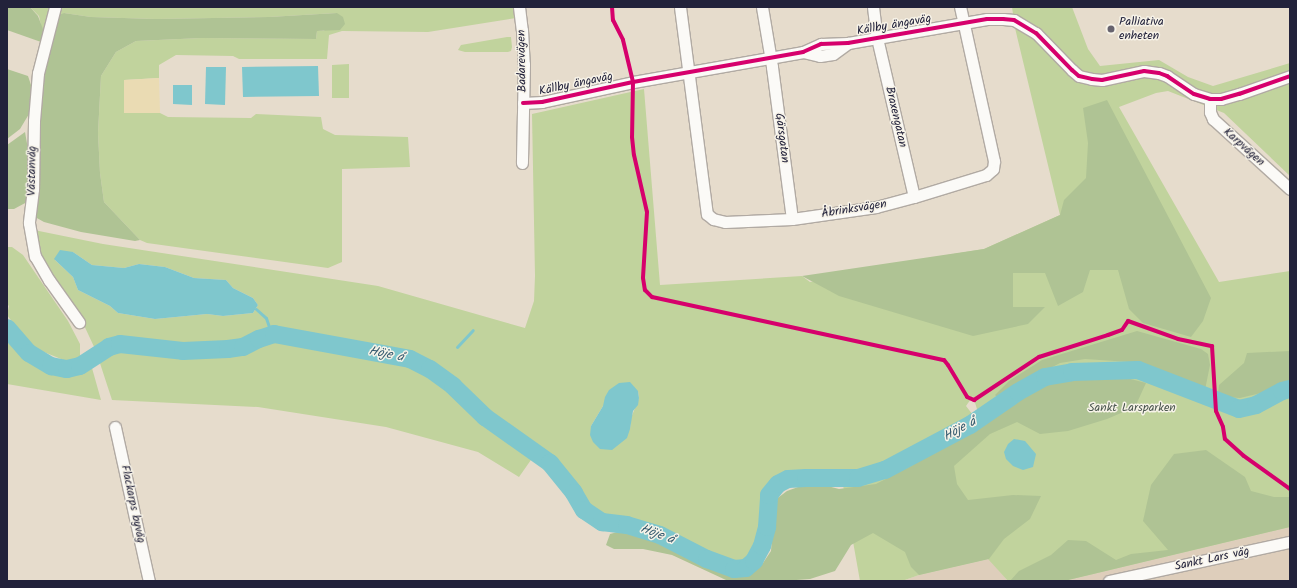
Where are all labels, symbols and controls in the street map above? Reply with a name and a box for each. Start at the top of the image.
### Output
street label: Källby ängaväg [856,11,932,39]
place label: Palliativa enheten [1119,15,1164,43]
marker: Palliativa enheten [1106,24,1116,34]
street label: Badarevägen [514,30,530,92]
street label: Källby ängaväg [538,69,614,99]
street label: Braxengatan [882,85,910,149]
street label: Gärsgatan [772,112,792,164]
street label: Karpvägen [1220,125,1268,169]
street label: Västanväg [24,146,40,196]
street label: Åbrinksvägen [820,197,888,221]
water label: Höje å [367,344,405,366]
park label: Sankt Larsparken [1088,401,1176,415]
water label: Höje å [941,415,979,445]
street label: Flackarps byväg [118,464,148,544]
water label: Höje å [638,522,676,548]
street label: Sankt Lars väg [1173,544,1251,574]

